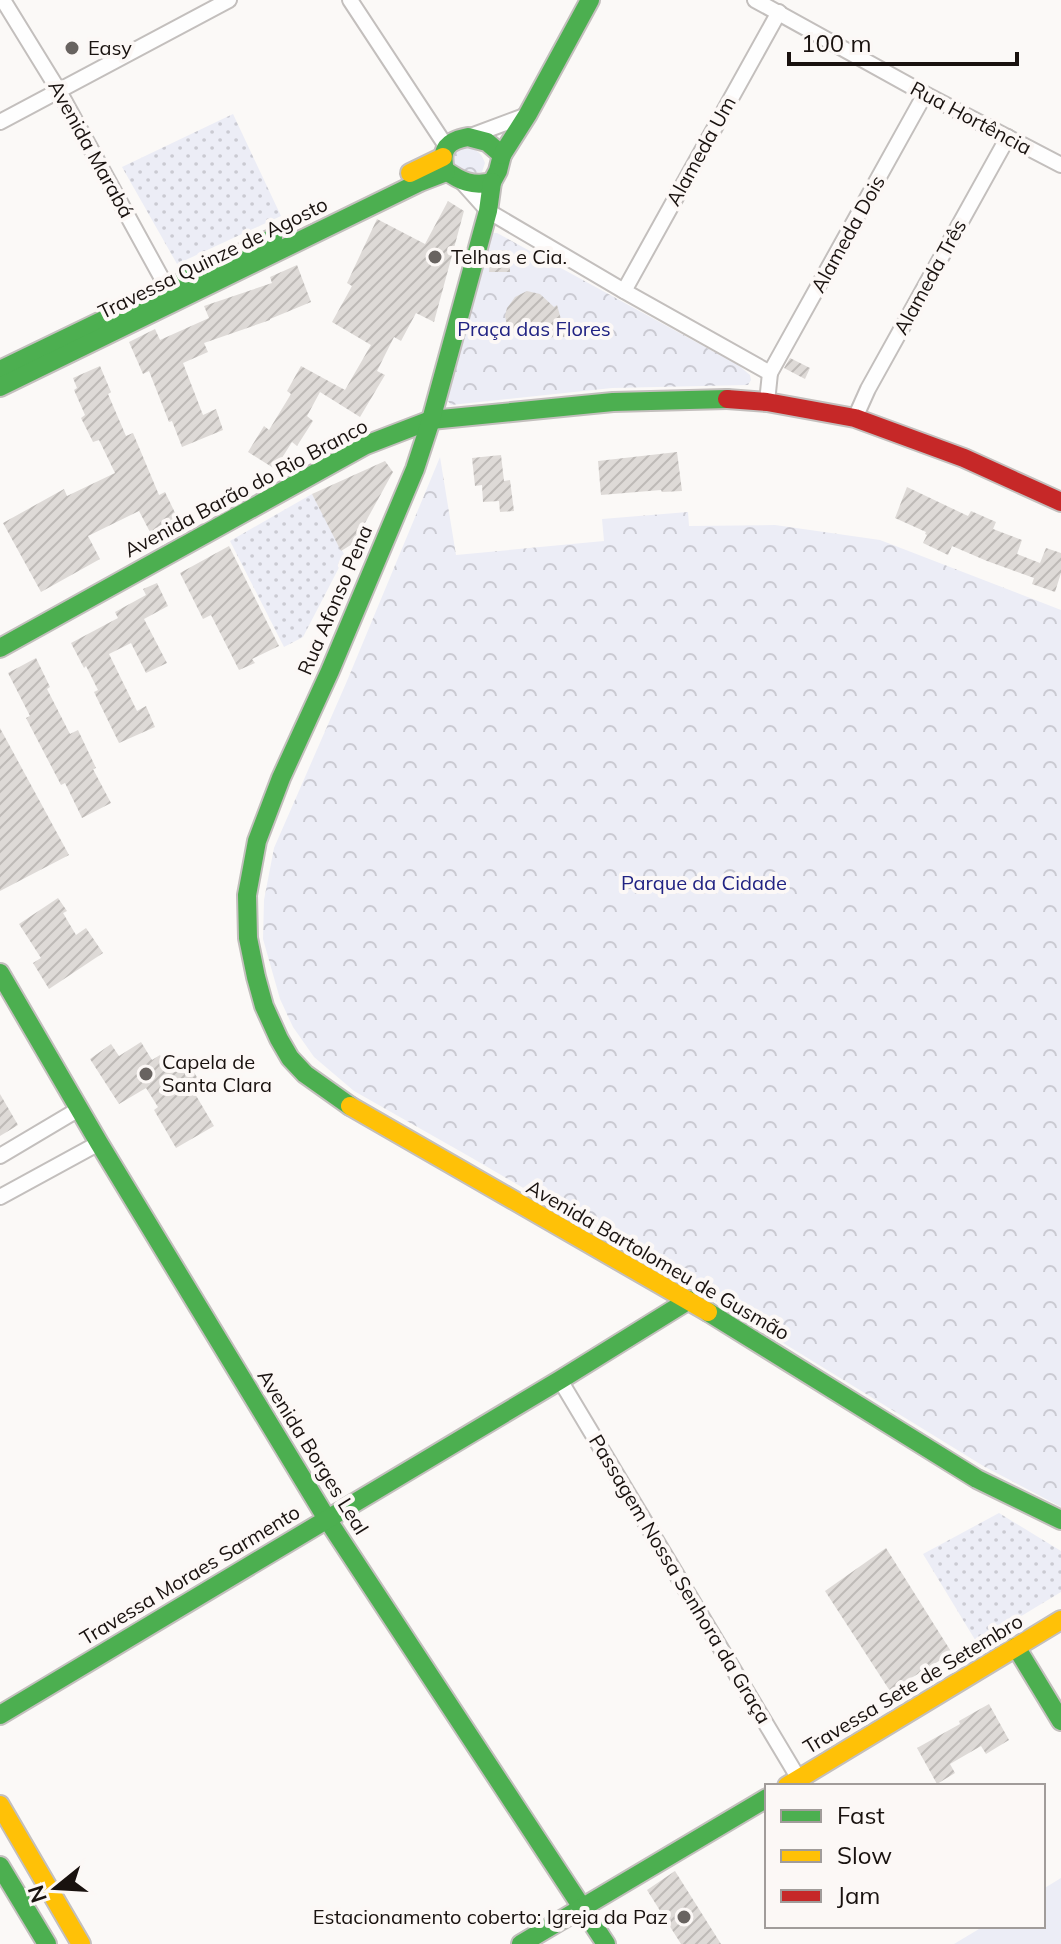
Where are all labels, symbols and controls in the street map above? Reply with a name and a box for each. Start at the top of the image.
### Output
scale bar [789,16,1017,66]
text: 100 m [801,28,872,58]
place label: Easy [88,35,132,60]
marker: Easy [63,39,81,57]
street label: Rua Hortência [907,75,1036,160]
street label: Avenida Marabá [43,76,140,222]
street label: Alameda Um [660,92,741,210]
street label: Alameda Dois [805,171,890,297]
street label: Travessa Quinze de Agosto [94,191,332,324]
street label: Alameda Três [888,215,971,339]
place label: Telhas e Cia. [451,244,567,269]
marker: Telhas e Cia. [426,248,444,266]
park label: Praça das Flores [457,316,611,341]
street label: Avenida Barão do Rio Branco [120,413,372,562]
street label: Rua Afonso Pena [292,521,377,679]
park label: Parque da Cidade [621,870,787,895]
place label: Capela de Santa Clara [162,1049,272,1097]
marker: Capela de Santa Clara [137,1065,155,1083]
street label: Avenida Bartolomeu de Gusmão [522,1174,794,1345]
street label: Avenida Borges Leal [253,1365,374,1539]
street label: Passagem Nossa Senhora da Graça [584,1430,777,1728]
street label: Travessa Moraes Sarmento [75,1499,304,1650]
street label: Travessa Sete de Setembro [798,1608,1027,1759]
legend [765,1784,1045,1928]
text: Fast [837,1800,885,1830]
text: Slow [837,1840,892,1870]
north arrow [16,1848,96,1928]
text: Jam [837,1880,880,1910]
text: N [21,1882,53,1906]
place label: Estacionamento coberto: Igreja da Paz [313,1904,668,1929]
marker: Estacionamento coberto: Igreja da Paz [675,1908,693,1926]

